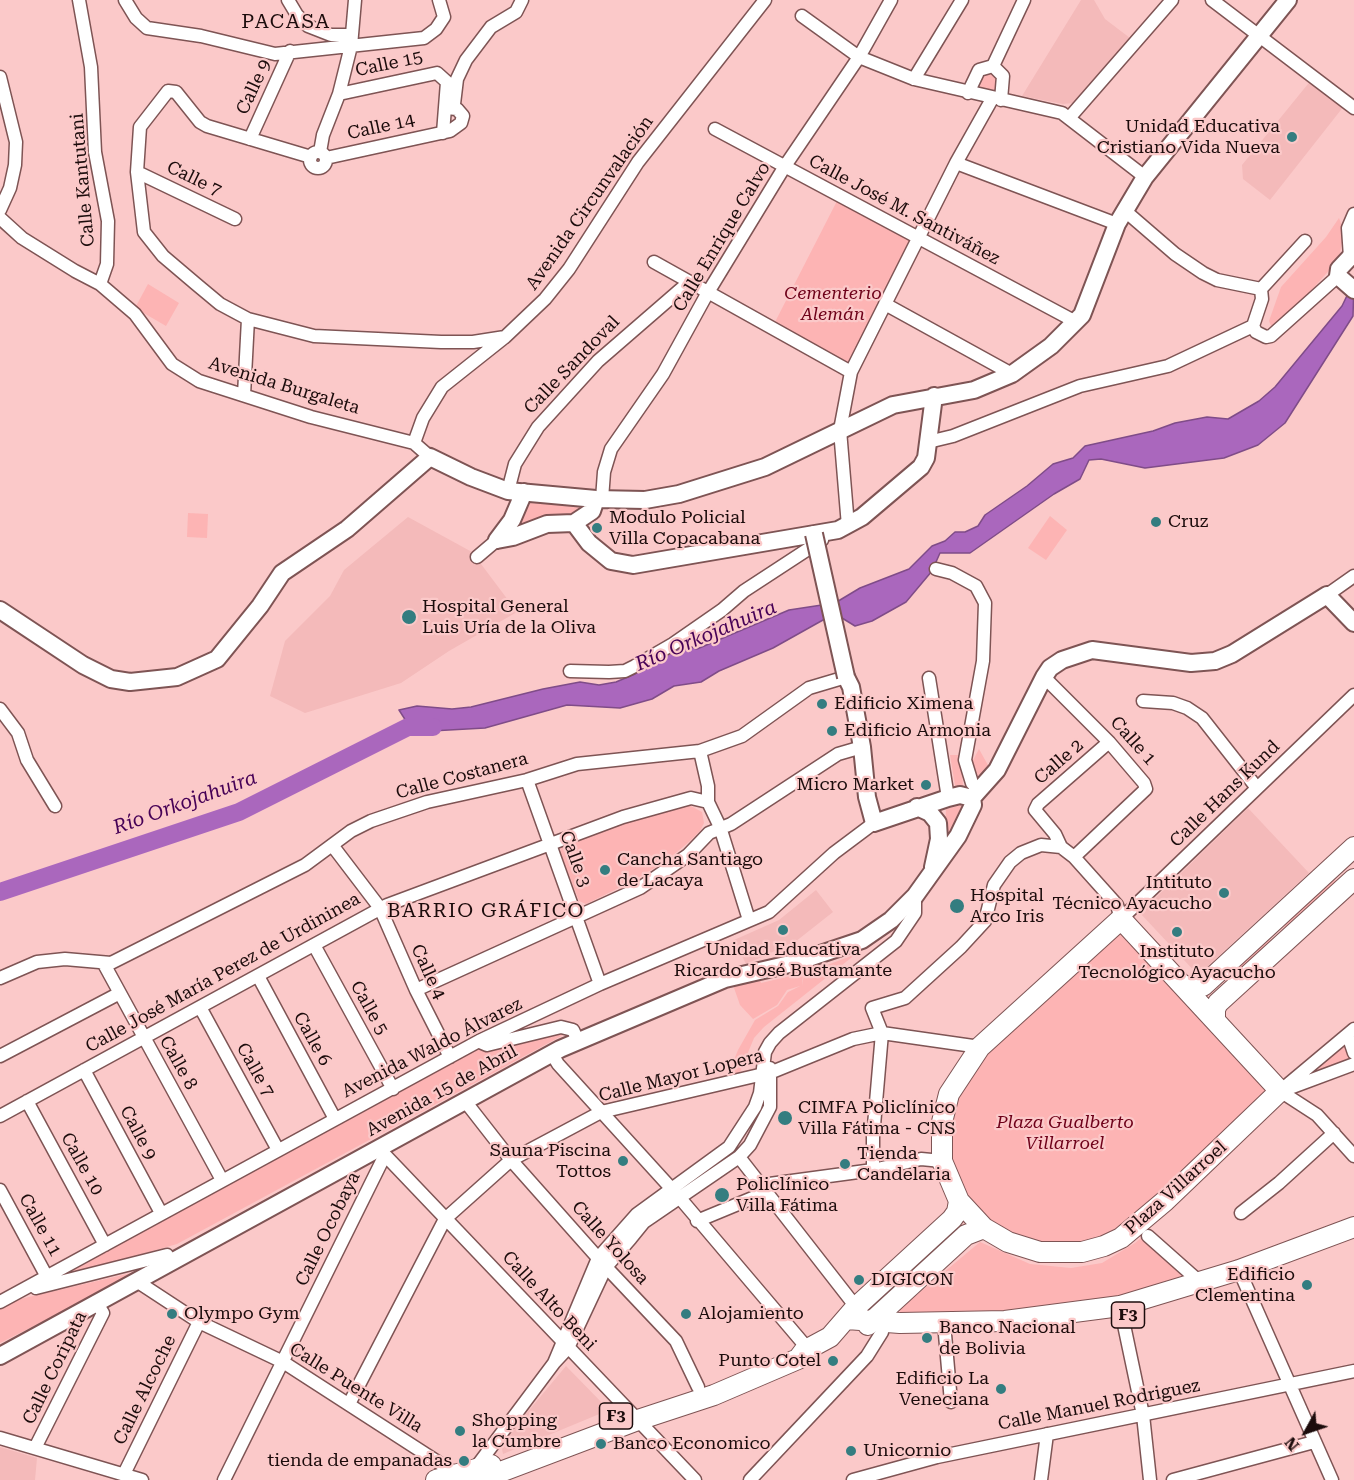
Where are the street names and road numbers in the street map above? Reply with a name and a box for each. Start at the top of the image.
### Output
street label: Calle 15 [353,46,425,82]
street label: Calle 9 [232,56,276,118]
street label: Calle 14 [345,109,417,145]
street label: Calle Kantutani [66,112,100,248]
street label: Avenida Circunvalación [522,112,658,294]
street label: Calle José M. Santiváñez [805,150,1003,270]
street label: Calle 7 [163,157,225,201]
street label: Calle Enrique Calvo [669,158,775,316]
street label: Calle Sandoval [520,311,624,419]
street label: Avenida Burgaleta [206,353,362,419]
street label: Calle 1 [1105,712,1161,770]
street label: Calle 2 [1030,735,1088,789]
street label: Calle Hans Kund [1166,736,1284,852]
street label: Calle Costanera [394,748,530,804]
street label: Calle 3 [555,828,595,890]
street label: Calle José María Perez de Urdininea [82,888,364,1058]
street label: Calle 4 [406,941,450,1003]
street label: Calle 5 [345,977,393,1039]
street label: Avenida Waldo Álvarez [339,993,525,1103]
street label: Calle 6 [288,1008,336,1070]
street label: Calle 8 [154,1032,202,1094]
street label: Calle 7 [231,1039,279,1101]
street label: Avenida 15 de Abril [363,1041,521,1141]
street label: Calle Mayor Lopera [597,1045,765,1107]
street label: Calle 9 [115,1102,161,1164]
street label: Calle 10 [56,1129,108,1199]
street label: Plaza Villarroel [1121,1137,1231,1239]
street label: Calle Ocobaya [291,1168,365,1290]
street label: Calle 11 [14,1190,66,1260]
street label: Calle Yolosa [567,1197,653,1289]
street label: Calle Alto Beni [497,1247,601,1355]
road number: F3 [1112,1302,1144,1328]
street label: Calle Coripata [18,1308,92,1428]
street label: Calle Alcoche [109,1332,181,1448]
street label: Calle Puente Villa [285,1338,427,1438]
street label: Calle Manuel Rodriguez [996,1375,1202,1435]
road number: F3 [600,1403,632,1429]

